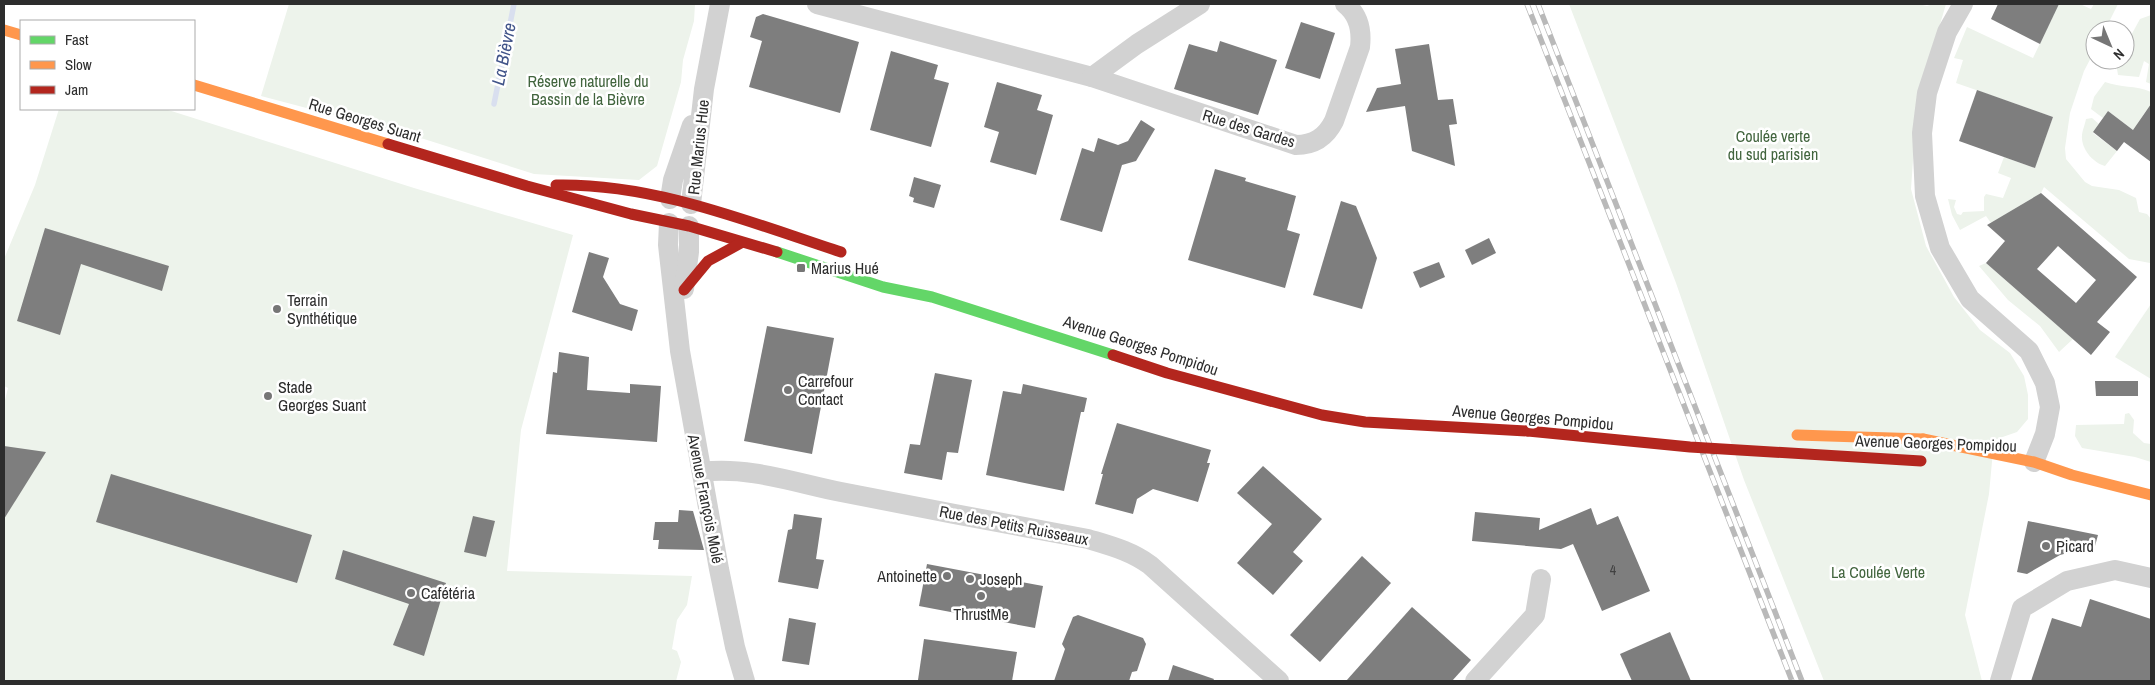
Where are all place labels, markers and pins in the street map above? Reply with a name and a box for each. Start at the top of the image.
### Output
place label: Marius Hué [811,257,879,279]
marker: Marius Hué [795,262,807,274]
place label: Terrain Synthétique [287,289,357,329]
marker: Terrain Synthétique [271,303,283,315]
place label: Carrefour Contact [798,370,854,410]
place label: Stade Georges Suant [278,376,367,416]
marker: Carrefour Contact [782,384,794,396]
marker: Stade Georges Suant [262,390,274,402]
place label: Picard [2056,535,2094,557]
marker: Picard [2040,540,2052,552]
place label: Antoinette [876,565,937,587]
place label: Joseph [980,568,1022,590]
marker: Antoinette [941,570,953,582]
marker: Joseph [964,573,976,585]
place label: Cafétéria [421,582,476,604]
marker: Cafétéria [405,587,417,599]
marker: ThrustMe [975,590,987,602]
place label: ThrustMe [953,603,1009,625]

